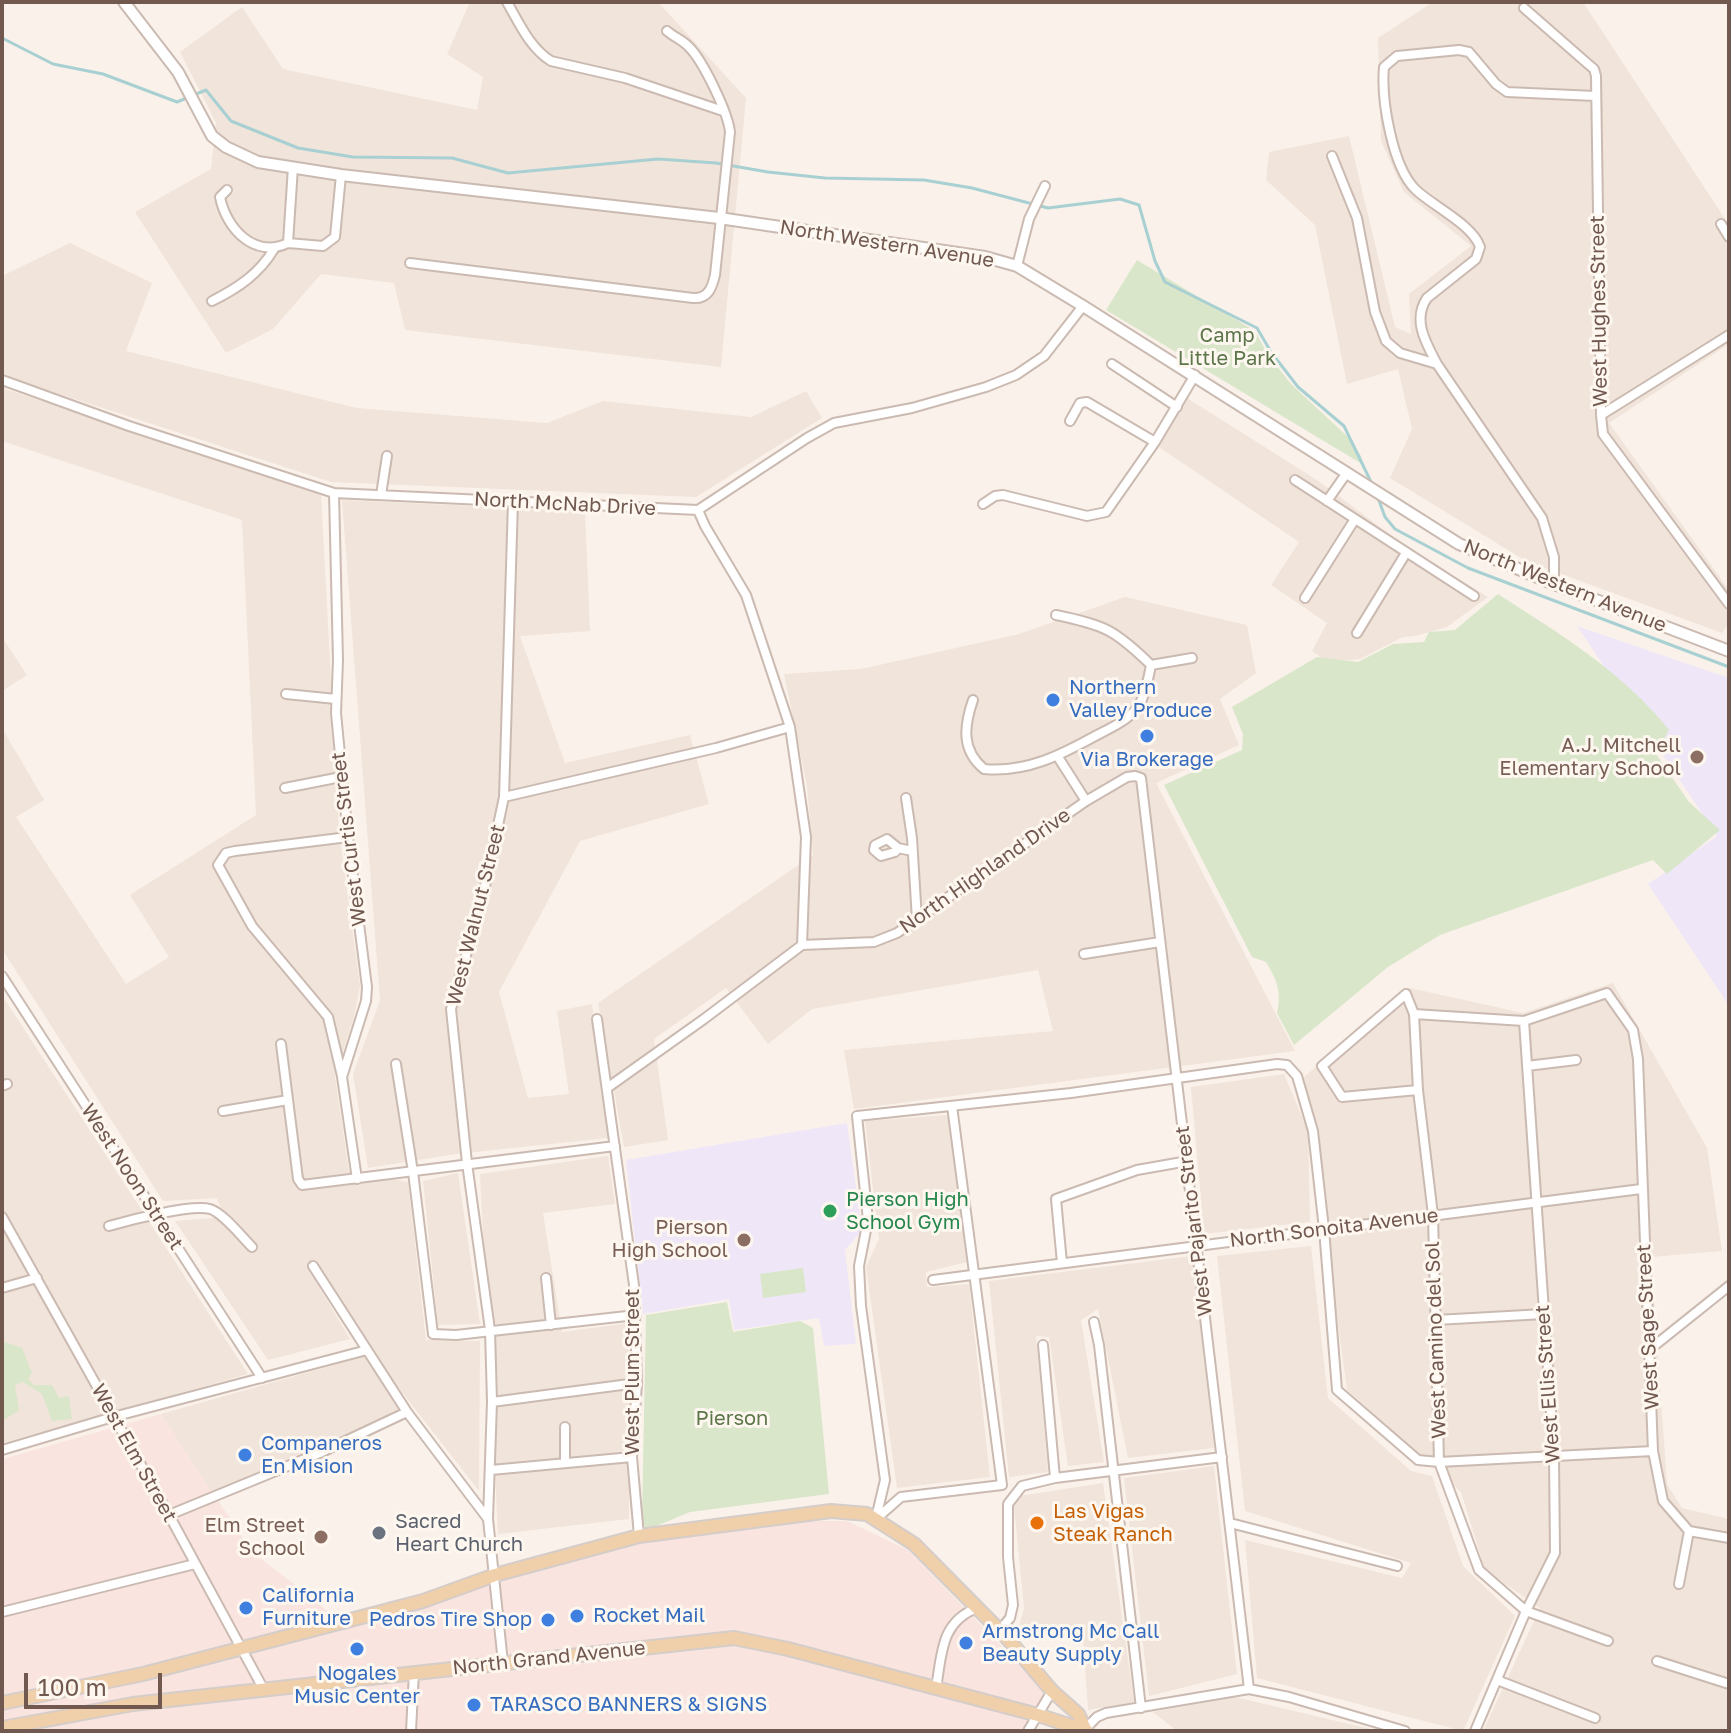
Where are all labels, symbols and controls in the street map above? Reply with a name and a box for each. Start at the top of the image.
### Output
street label: North Western Avenue [778,215,996,273]
street label: West Hughes Street [1585,215,1613,407]
park label: Camp Little Park [1178,324,1276,371]
street label: North McNab Drive [473,487,657,521]
street label: North Western Avenue [1460,534,1670,638]
place label: Northern Valley Produce [1069,676,1212,723]
marker: Northern Valley Produce [1044,691,1062,709]
marker: Via Brokerage [1138,727,1156,745]
place label: A.J. Mitchell Elementary School [1499,734,1681,781]
place label: Via Brokerage [1080,748,1214,772]
marker: A.J. Mitchell Elementary School [1688,748,1706,766]
street label: West Curtis Street [326,750,372,928]
street label: North Highland Drive [895,803,1075,939]
street label: West Walnut Street [442,822,510,1008]
street label: West Noon Street [76,1099,188,1255]
street label: West Pajarito Street [1170,1124,1218,1318]
place label: Pierson High School Gym [846,1188,969,1235]
marker: Pierson High School Gym [821,1202,839,1220]
street label: North Sonoita Avenue [1228,1203,1440,1253]
place label: Pierson High School [611,1216,728,1263]
marker: Pierson High School [735,1231,753,1249]
street label: West Camino del Sol [1421,1241,1451,1439]
street label: West Sage Street [1632,1244,1664,1410]
street label: West Plum Street [621,1288,645,1456]
street label: West Ellis Street [1530,1304,1566,1464]
street label: West Elm Street [86,1380,182,1526]
park label: Pierson [696,1407,768,1431]
place label: Companeros En Mision [261,1432,382,1479]
marker: Companeros En Mision [236,1446,254,1464]
place label: Las Vigas Steak Ranch [1053,1500,1173,1547]
place label: Sacred Heart Church [395,1510,523,1557]
place label: Elm Street School [205,1514,305,1561]
marker: Las Vigas Steak Ranch [1028,1514,1046,1532]
marker: Sacred Heart Church [370,1524,388,1542]
marker: Elm Street School [312,1528,330,1546]
place label: California Furniture [262,1584,355,1631]
marker: California Furniture [237,1599,255,1617]
place label: Rocket Mail [593,1604,705,1628]
marker: Rocket Mail [568,1607,586,1625]
place label: Pedros Tire Shop [369,1608,532,1632]
marker: Pedros Tire Shop [539,1611,557,1629]
place label: Armstrong Mc Call Beauty Supply [982,1620,1159,1667]
marker: Armstrong Mc Call Beauty Supply [957,1634,975,1652]
street label: North Grand Avenue [451,1636,647,1680]
marker: Nogales Music Center [348,1640,366,1658]
scale bar [28,1657,166,1707]
place label: Nogales Music Center [294,1662,420,1709]
text: 100 m [38,1672,107,1701]
place label: TARASCO BANNERS & SIGNS [490,1693,767,1717]
marker: TARASCO BANNERS & SIGNS [465,1696,483,1714]

